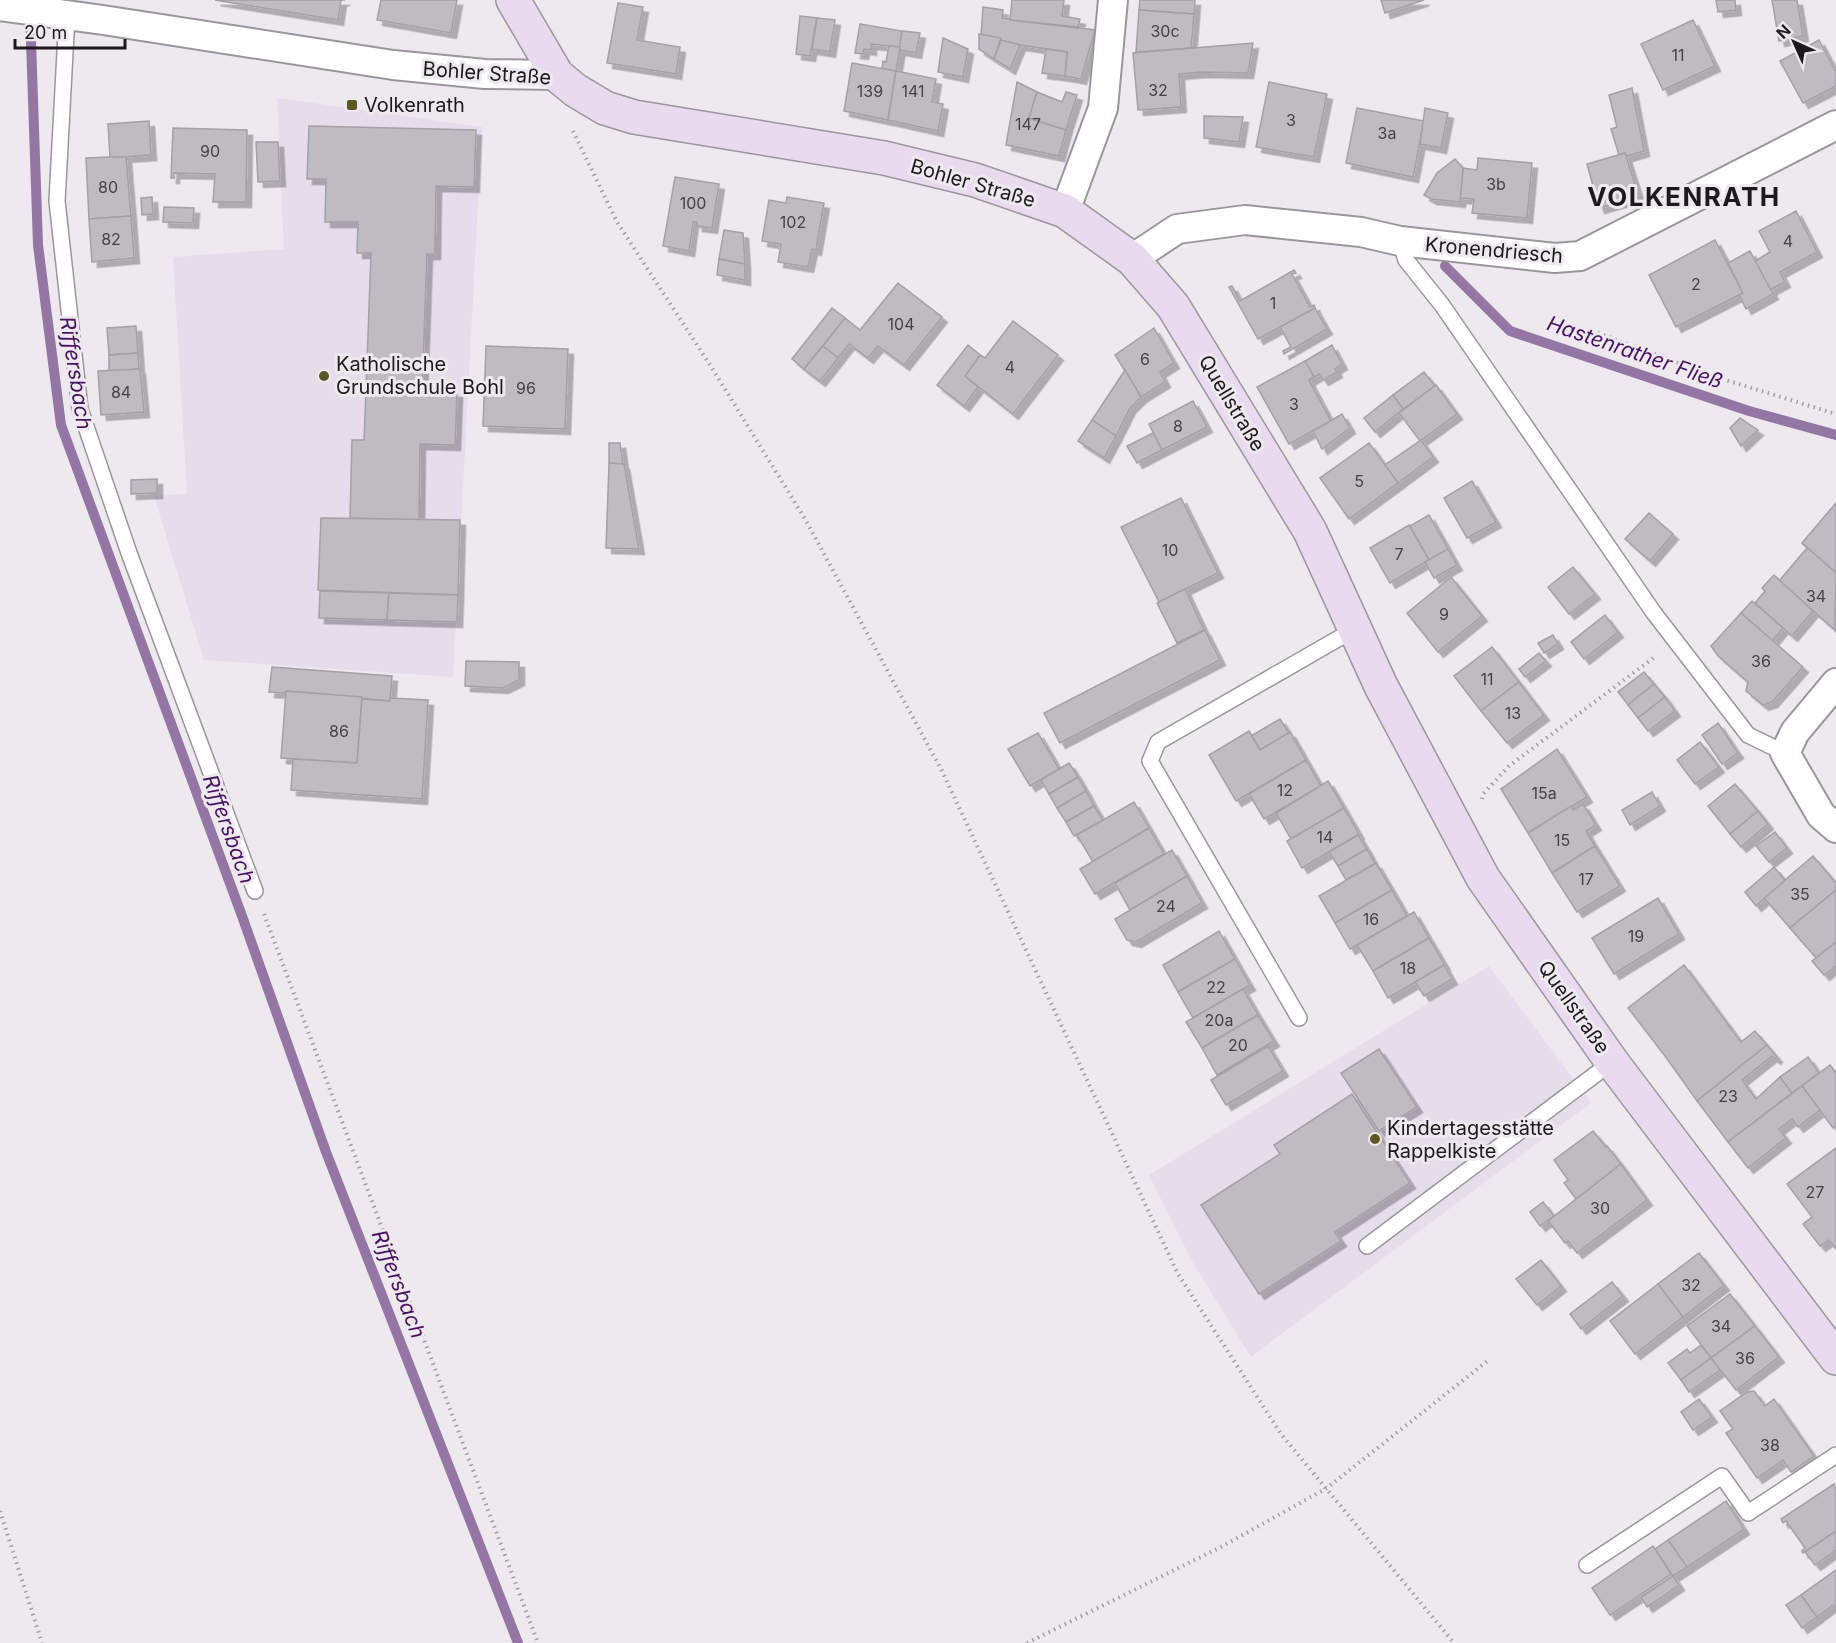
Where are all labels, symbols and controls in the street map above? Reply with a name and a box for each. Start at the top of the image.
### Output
scale bar [15,12,124,50]
north arrow [1764,12,1824,72]
text: N [1772,20,1795,43]
house number: 30c [1150,21,1180,41]
text: 20 m [24,22,67,43]
house number: 11 [1671,45,1685,65]
street label: Bohler Straße [422,57,552,89]
house number: 32 [1148,80,1168,100]
house number: 139 [857,81,883,101]
house number: 141 [901,81,925,101]
place label: Volkenrath [364,93,465,117]
marker: Volkenrath [345,98,359,112]
house number: 3 [1286,110,1296,130]
house number: 147 [1015,114,1041,134]
house number: 3a [1378,123,1396,143]
house number: 90 [200,141,220,161]
street label: Bohler Straße [908,154,1038,212]
house number: 3b [1486,174,1506,194]
house number: 80 [98,177,118,197]
district label: VOLKENRATH [1587,181,1781,212]
house number: 100 [680,193,706,213]
house number: 102 [780,212,806,232]
house number: 82 [101,229,121,249]
house number: 4 [1783,231,1793,251]
street label: Kronendriesch [1424,232,1564,268]
house number: 2 [1691,274,1701,294]
house number: 1 [1270,293,1276,313]
water label: Hastenrather Fließ [1544,310,1726,394]
house number: 104 [888,314,914,334]
water label: Riffersbach [55,315,97,431]
house number: 6 [1140,349,1150,369]
street label: Quellstraße [1194,350,1270,456]
place label: Katholische Grundschule Bohl [336,352,504,399]
house number: 4 [1005,357,1015,377]
marker: Katholische Grundschule Bohl [317,369,331,383]
house number: 96 [516,378,536,398]
house number: 84 [111,382,131,402]
house number: 3 [1289,394,1299,414]
house number: 8 [1173,416,1183,436]
house number: 5 [1354,471,1364,491]
house number: 10 [1162,540,1178,560]
house number: 7 [1394,544,1404,564]
house number: 34 [1806,586,1826,606]
house number: 9 [1439,604,1449,624]
house number: 36 [1751,651,1771,671]
house number: 11 [1480,669,1494,689]
house number: 13 [1505,703,1521,723]
house number: 86 [329,721,349,741]
water label: Riffersbach [198,771,260,887]
house number: 12 [1277,780,1293,800]
house number: 15a [1531,783,1557,803]
house number: 14 [1317,827,1333,847]
house number: 15 [1554,830,1570,850]
house number: 17 [1578,869,1594,889]
house number: 35 [1790,884,1810,904]
house number: 24 [1156,896,1176,916]
house number: 16 [1363,909,1379,929]
house number: 19 [1628,926,1644,946]
street label: Quellstraße [1533,956,1615,1058]
house number: 18 [1400,958,1416,978]
house number: 22 [1206,977,1226,997]
house number: 20a [1205,1010,1233,1030]
house number: 20 [1228,1035,1248,1055]
house number: 23 [1718,1086,1738,1106]
place label: Kindertagesstätte Rappelkiste [1387,1116,1554,1163]
marker: Kindertagesstätte Rappelkiste [1368,1132,1382,1146]
house number: 27 [1806,1182,1824,1202]
house number: 30 [1590,1198,1610,1218]
water label: Riffersbach [367,1226,431,1342]
house number: 32 [1681,1275,1701,1295]
house number: 34 [1711,1316,1731,1336]
house number: 36 [1735,1348,1755,1368]
house number: 38 [1760,1435,1780,1455]

